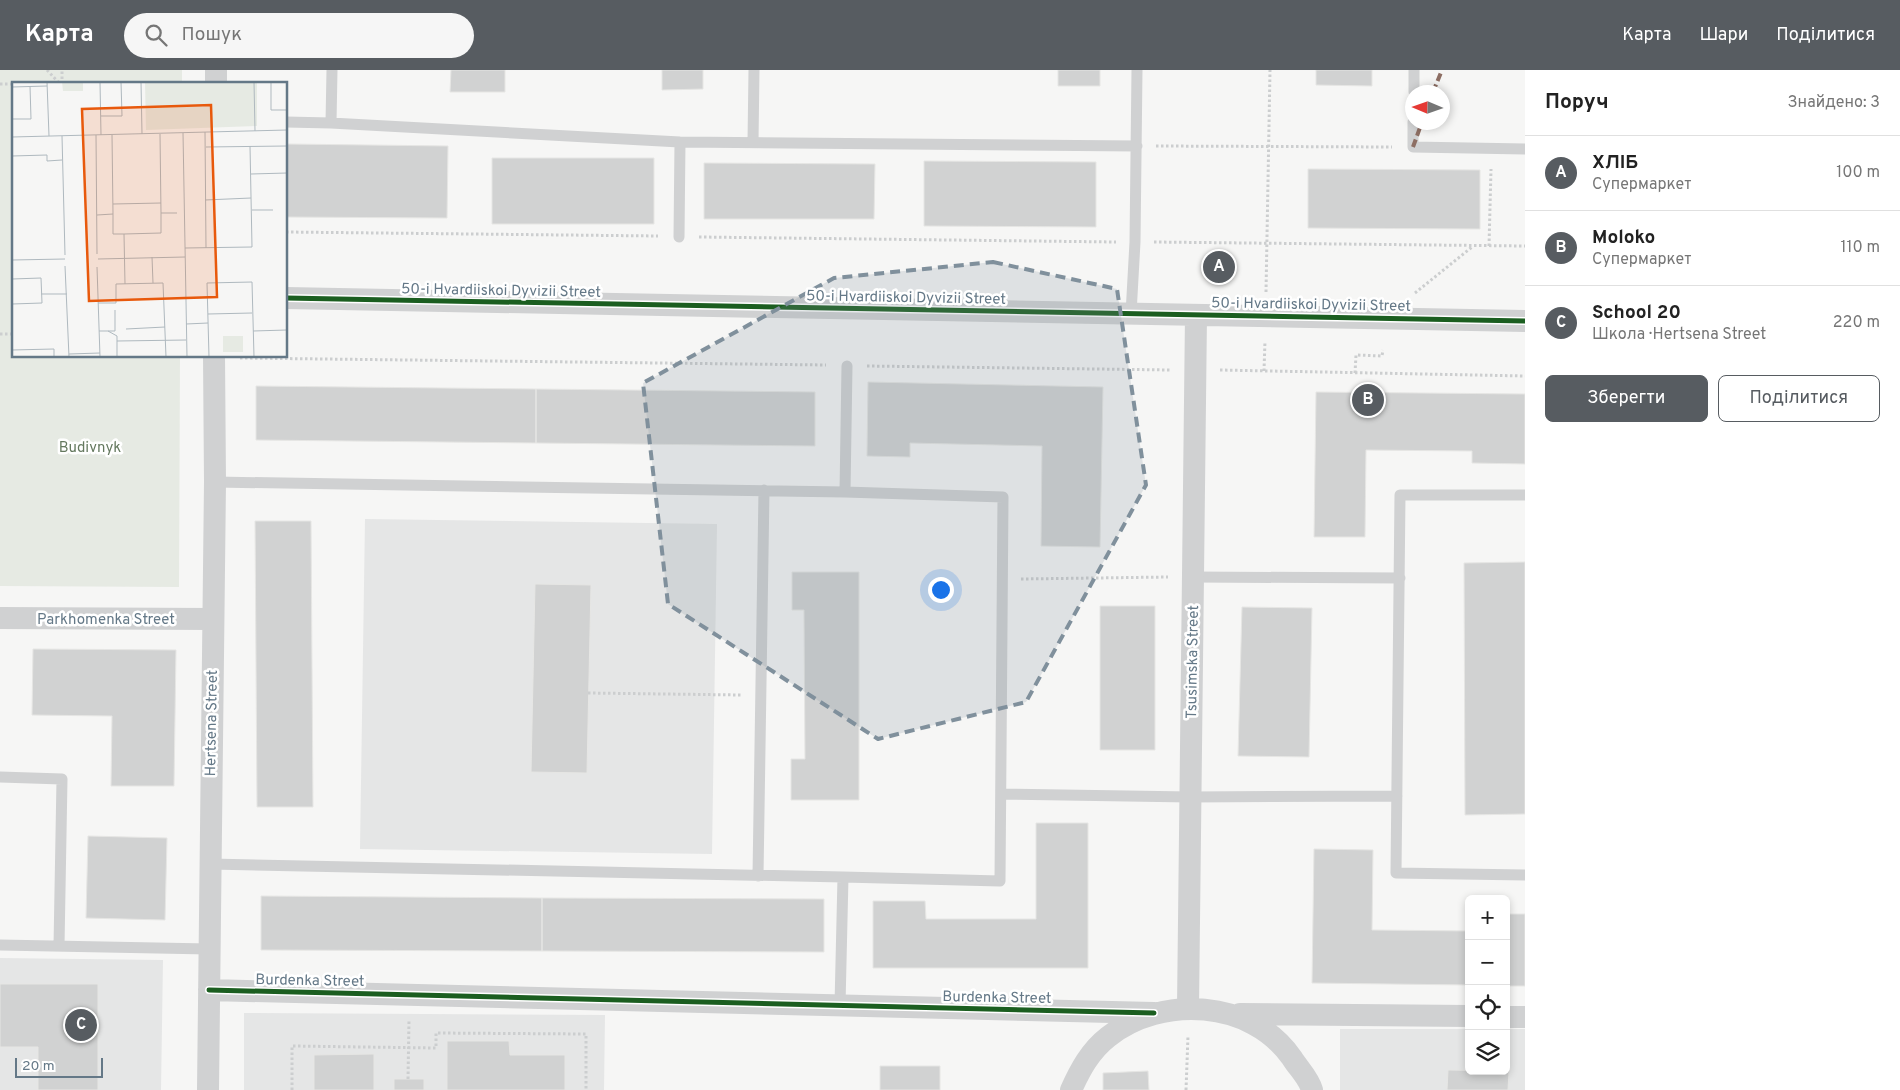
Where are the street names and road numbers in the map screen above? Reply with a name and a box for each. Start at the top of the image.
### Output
street label: 50-i Hvardiiskoi Dyvizii Street [401,280,601,303]
street label: 50-i Hvardiiskoi Dyvizii Street [806,287,1006,310]
street label: 50-i Hvardiiskoi Dyvizii Street [1211,294,1411,317]
street label: Tsusimska Street [1183,605,1204,719]
street label: Parkhomenka Street [37,611,175,630]
street label: Hertsena Street [202,670,223,777]
street label: Burdenka Street [255,971,365,992]
street label: Burdenka Street [942,988,1052,1009]

